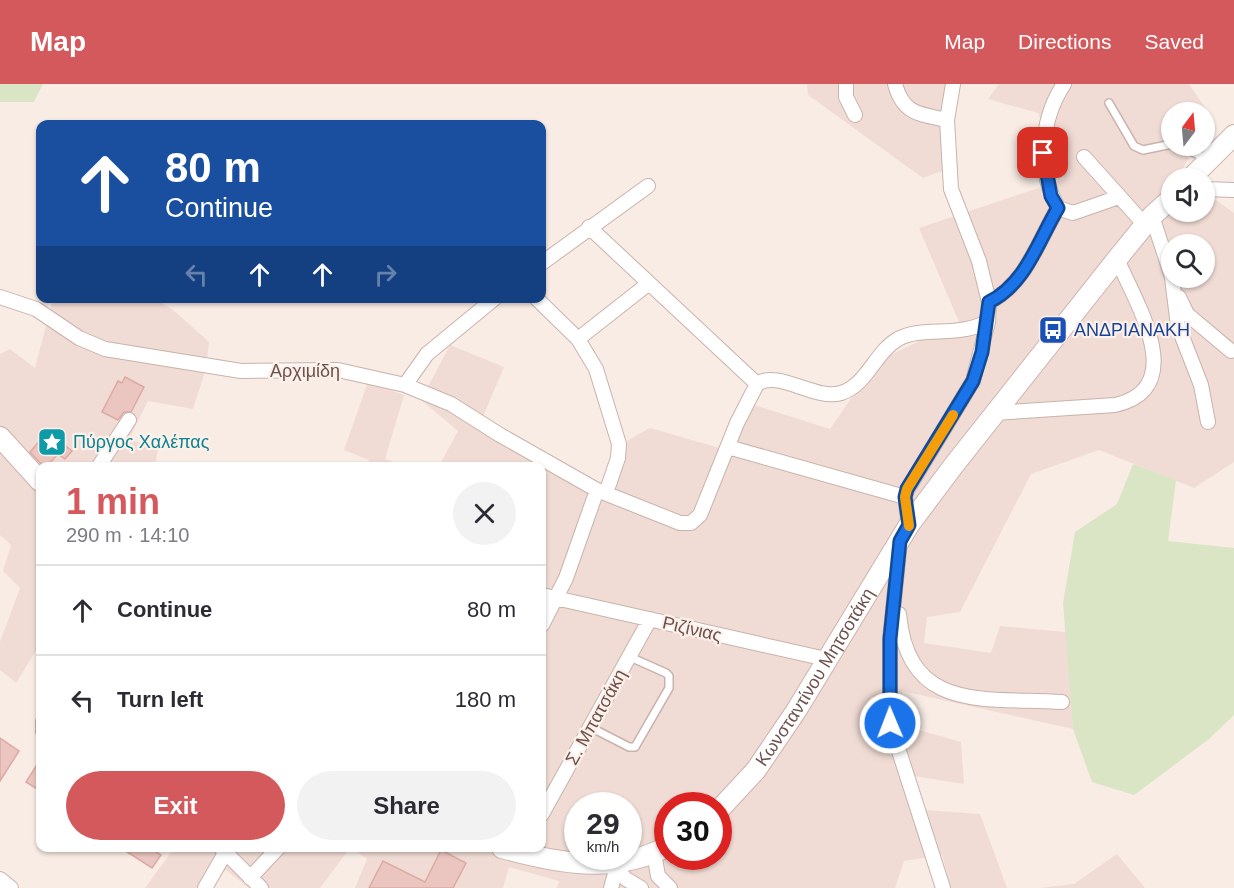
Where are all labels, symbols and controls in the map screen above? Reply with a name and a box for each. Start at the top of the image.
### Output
text: Map [30,26,86,57]
text: Map [944,30,985,53]
text: Directions [1018,30,1111,53]
text: Saved [1144,30,1204,53]
north arrow [1161,102,1215,156]
map controls [1161,102,1215,288]
pin [1017,127,1068,178]
icon: arrive [1026,136,1059,169]
icon: ahead [66,144,144,222]
text: 80 m [165,144,261,191]
button: sound [1161,168,1215,222]
text: Continue [165,193,273,223]
button: search [1161,234,1215,288]
icon: left [180,258,213,291]
icon: ahead [243,258,276,291]
icon: ahead [306,258,339,291]
icon: right [369,258,402,291]
bus stop icon: ΑΝΔΡΙΑΝΑΚΗ [1037,314,1069,346]
place label: ΑΝΔΡΙΑΝΑΚΗ [1074,320,1190,340]
street label: Αρχιμίδη [270,361,340,381]
place icon: Πύργος Χαλέπας [36,426,68,458]
place label: Πύργος Χαλέπας [73,432,210,452]
text: 1 min [66,481,160,522]
button: close [453,482,516,545]
text: 290 m · 14:10 [66,524,189,546]
street label: Κωνσταντίνου Μητσοτάκη [752,584,878,770]
icon: ahead [66,594,99,627]
text: Continue [117,597,212,622]
text: 80 m [467,597,516,622]
street label: Ριζίνιας [661,613,724,646]
street label: Σ. Μπατσάκη [562,666,630,768]
icon: left [66,684,99,717]
text: Turn left [117,687,203,712]
text: 180 m [455,687,516,712]
position arrow [858,691,922,755]
button: Exit [66,771,285,840]
button: Share [297,771,516,840]
speed limit sign: 30 [654,792,732,870]
text: 29 [586,807,620,840]
text: km/h [587,838,619,855]

